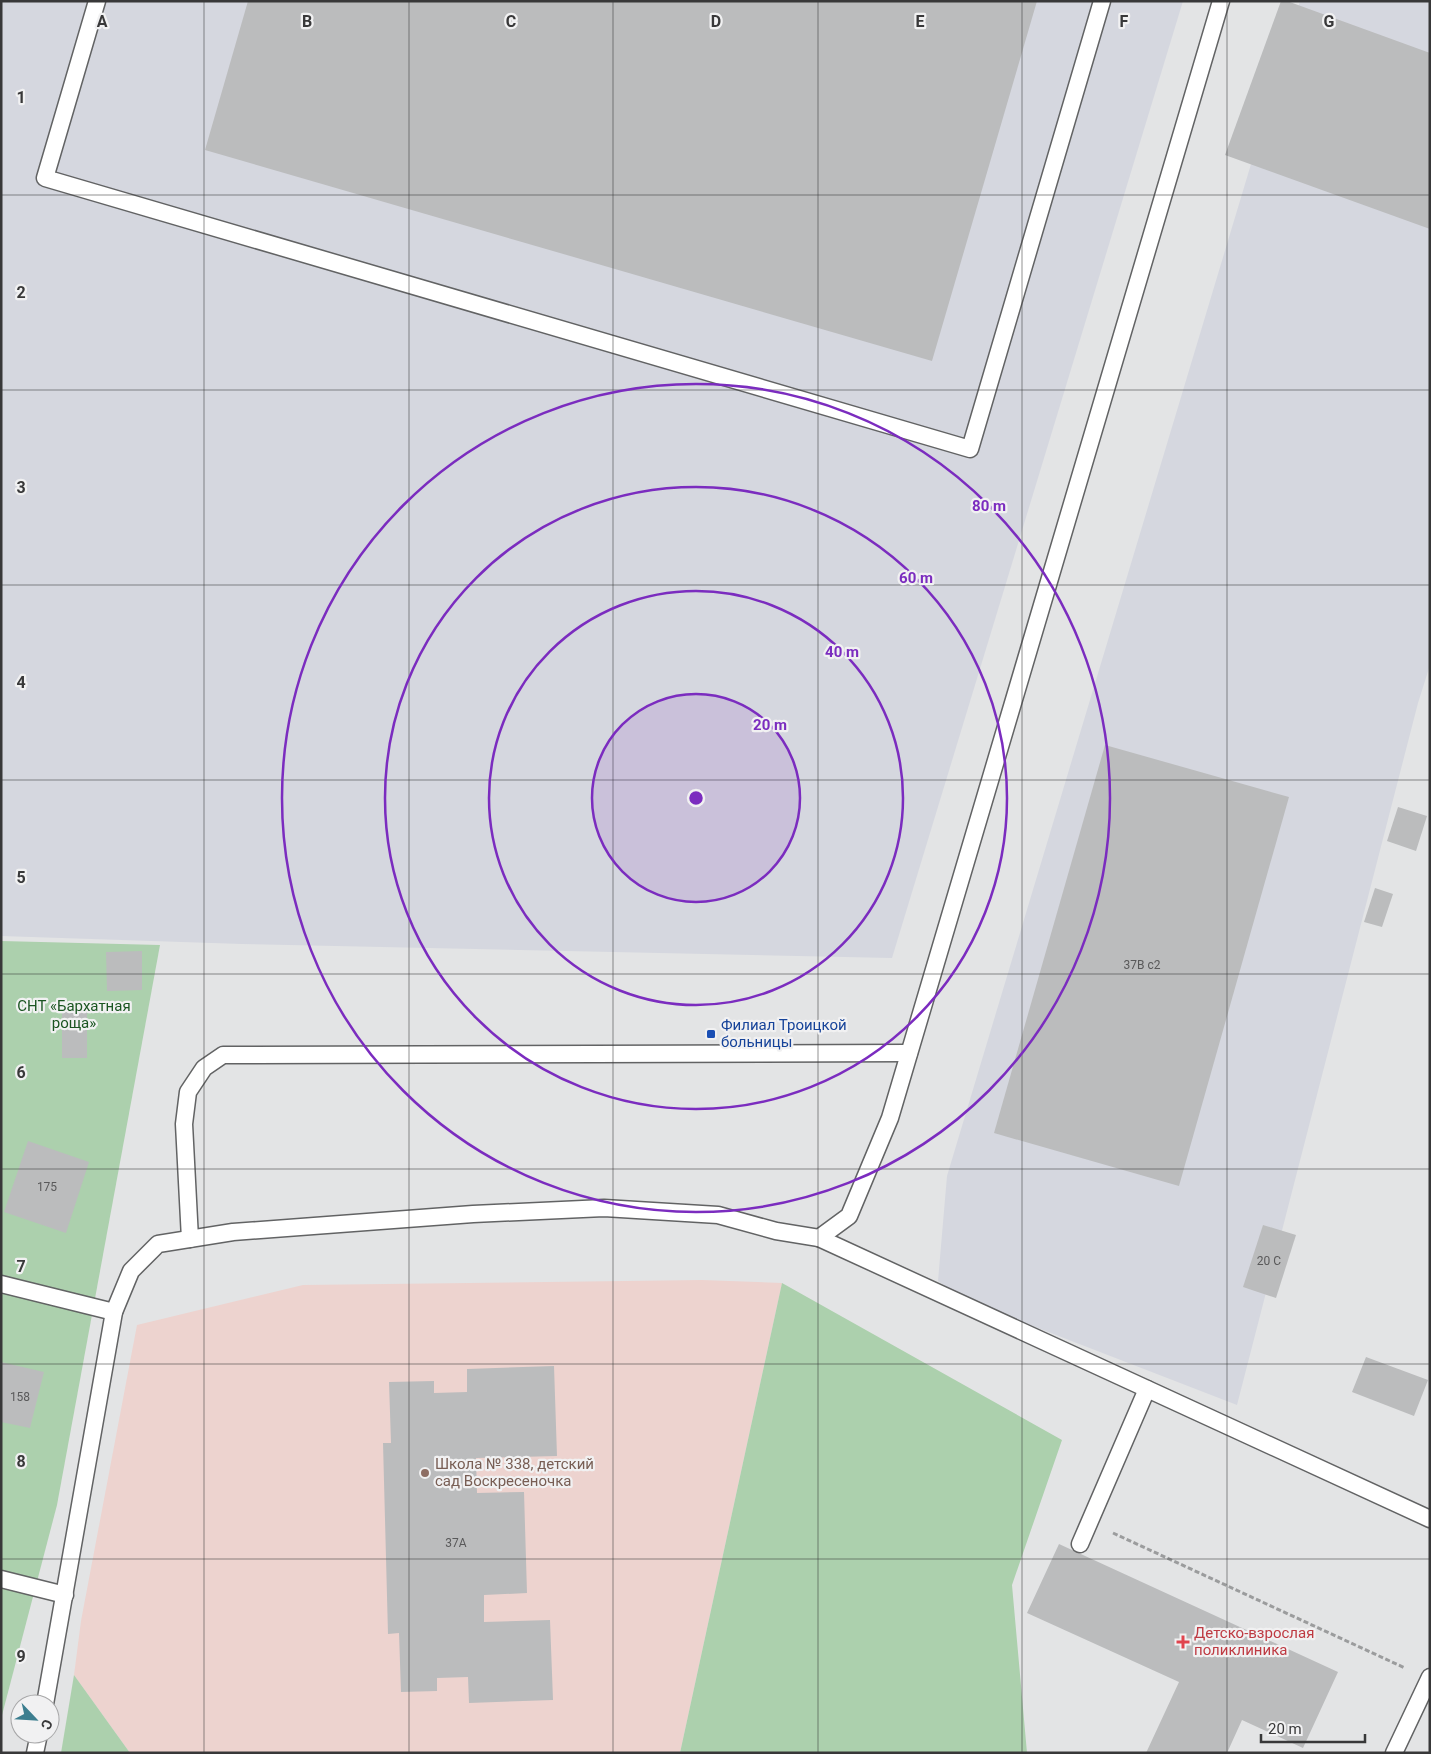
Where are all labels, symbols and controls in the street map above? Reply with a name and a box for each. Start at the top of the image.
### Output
text: A [97,12,108,31]
text: B [302,12,312,31]
text: C [506,12,516,31]
text: D [711,12,721,31]
text: E [916,12,925,31]
text: F [1120,12,1129,31]
text: G [1324,12,1335,31]
text: 1 [16,88,26,107]
text: 2 [16,283,26,302]
text: 3 [16,478,26,497]
text: 80 m [972,497,1006,515]
text: 60 m [899,569,933,587]
text: 40 m [825,643,859,661]
text: 4 [16,673,26,692]
text: 20 m [753,716,787,734]
centre of rings [687,789,705,807]
text: 5 [16,868,26,887]
house number: 37В с2 [1124,958,1161,972]
park label: СНТ «Бархатная роща» [17,997,131,1032]
place label: Филиал Троицкой больницы [721,1016,847,1051]
marker: Филиал Троицкой больницы [705,1028,717,1040]
text: 6 [16,1063,26,1082]
house number: 175 [37,1180,57,1194]
house number: 20 С [1257,1254,1281,1268]
text: 7 [16,1257,26,1276]
house number: 158 [10,1390,30,1404]
text: 8 [16,1452,26,1471]
place label: Школа № 338, детский сад Воскресеночка [435,1455,594,1490]
marker: Школа № 338, детский сад Воскресеночка [419,1467,431,1479]
house number: 37А [445,1536,467,1550]
place label: Детско-взрослая поликлиника [1194,1624,1314,1659]
marker: Детско-взрослая поликлиника [1176,1635,1190,1649]
text: 9 [16,1647,26,1666]
north arrow [10,1694,60,1744]
scale bar [1261,1712,1365,1744]
text: С [38,1717,56,1732]
text: 20 m [1268,1720,1302,1738]

